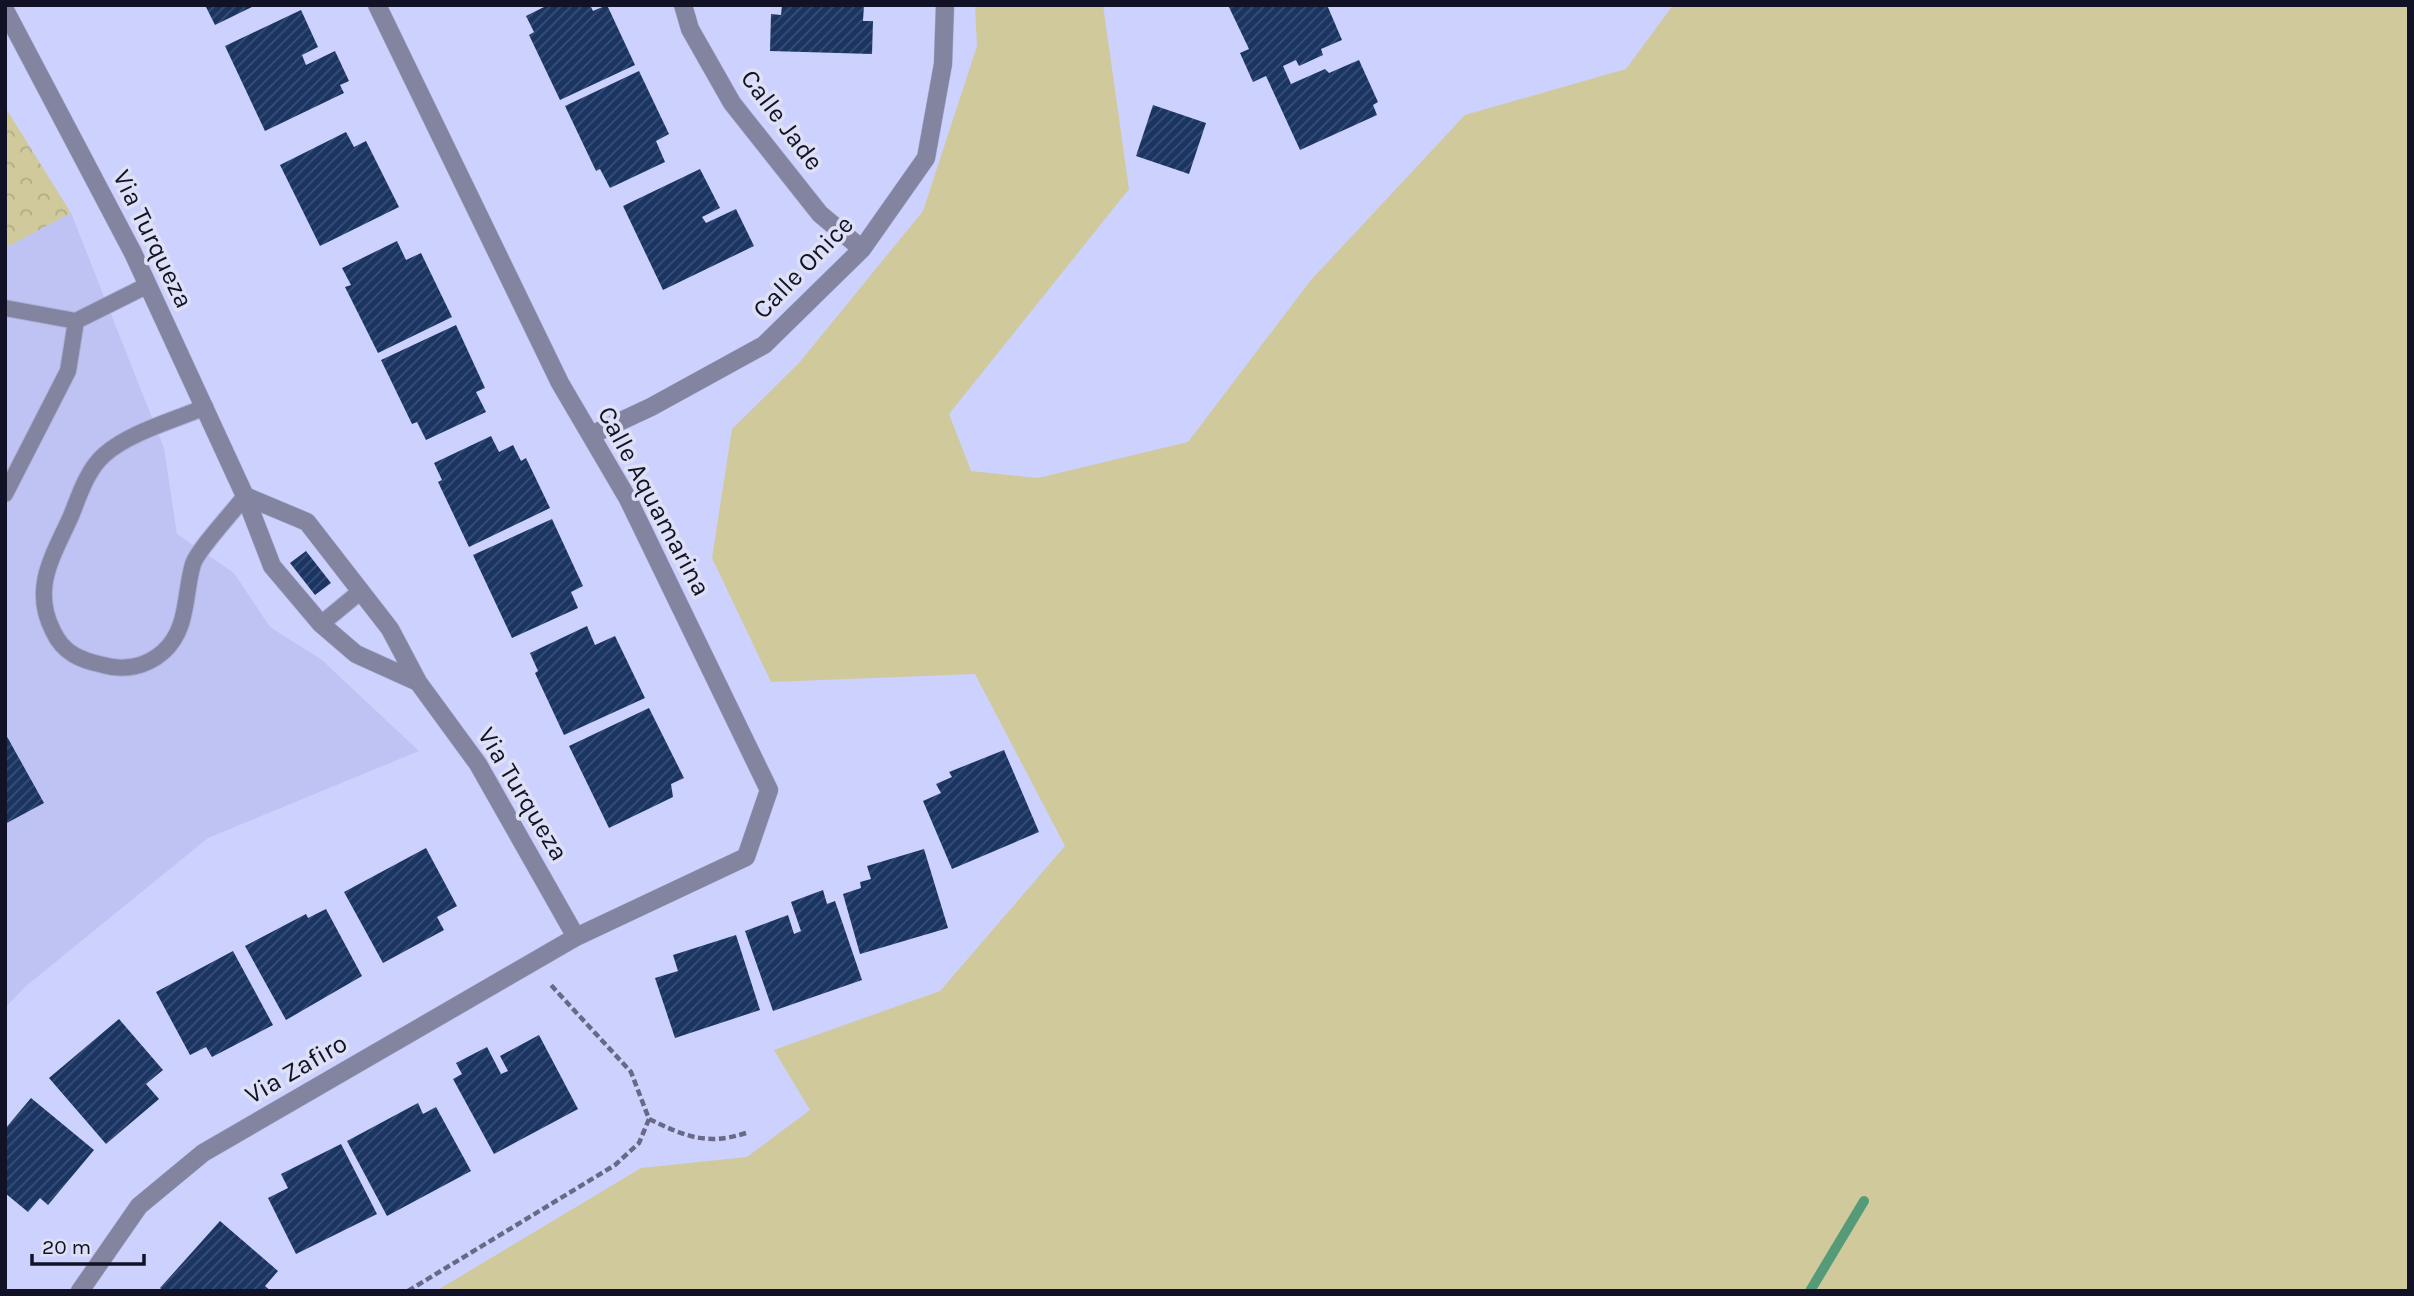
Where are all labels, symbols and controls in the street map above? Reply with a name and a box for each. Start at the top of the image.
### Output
street label: Calle Jade [734,64,830,176]
street label: Via Turqueza [106,165,200,313]
street label: Calle Onice [746,209,860,325]
street label: Calle Aquamarina [591,401,717,601]
street label: Via Turqueza [471,722,575,866]
street label: Via Zafiro [239,1027,353,1111]
scale bar [32,1222,144,1266]
text: 20 m [42,1235,91,1259]

